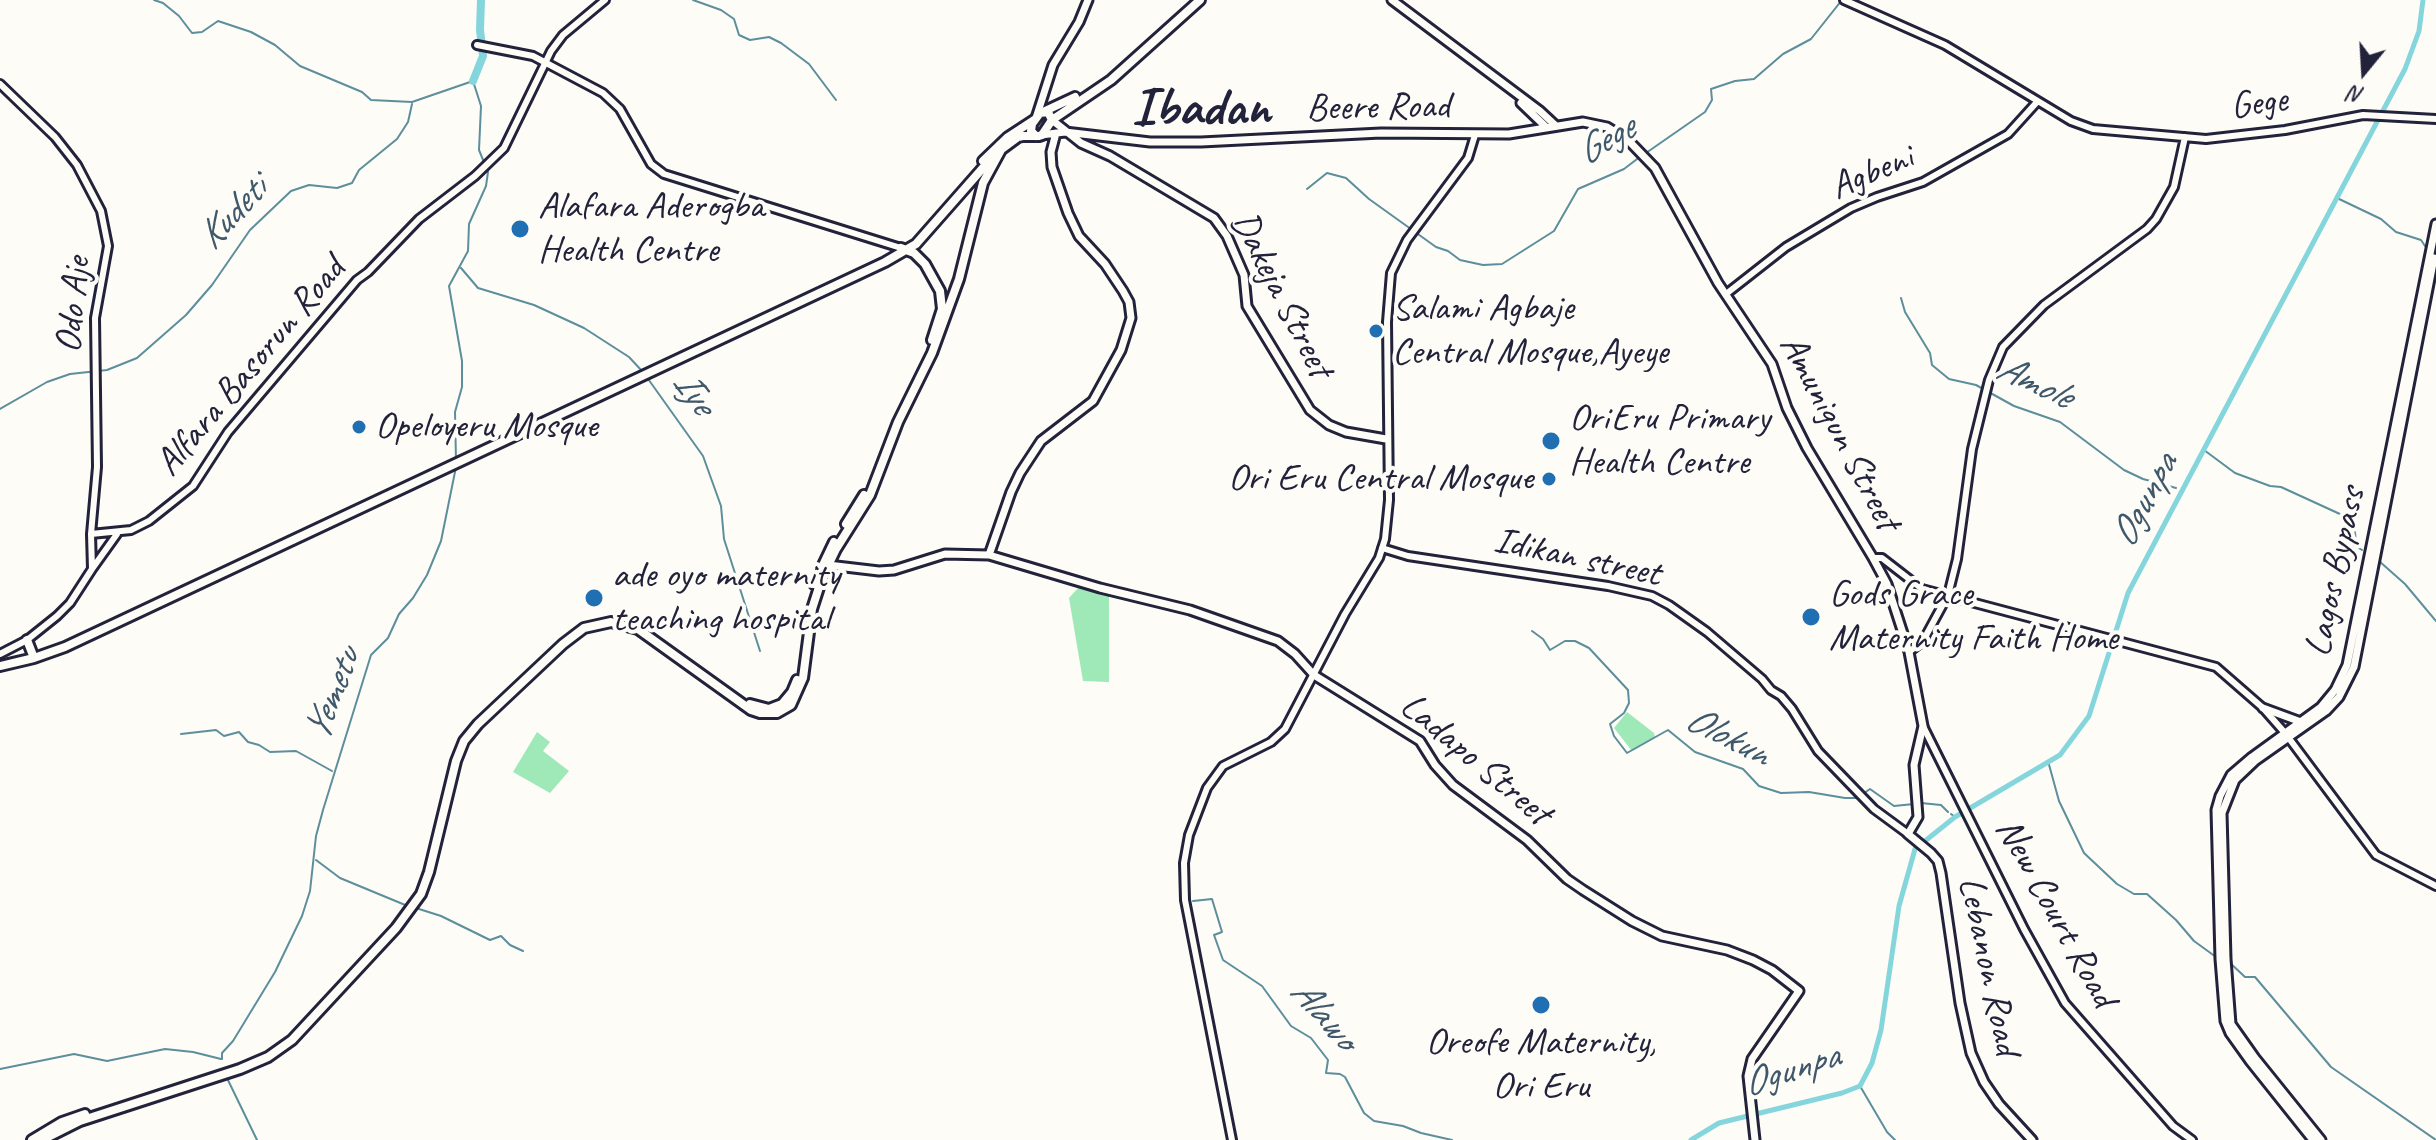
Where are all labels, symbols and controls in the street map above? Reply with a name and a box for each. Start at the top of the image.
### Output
north arrow [2324,32,2404,112]
street label: Gege [2228,77,2290,131]
district label: Ibadan [1132,78,1270,142]
text: N [2346,79,2367,110]
street label: Beere Road [1306,84,1450,132]
water label: Gege [1568,105,1644,177]
street label: Agbeni [1824,135,1920,211]
water label: Kudeti [188,168,278,260]
place label: Alafara Aderogba Health Centre [538,184,764,274]
street label: Dakeja Street [1220,204,1342,386]
marker: Alafara Aderogba Health Centre [509,218,531,240]
street label: Alfara Basorun Road [146,248,356,486]
street label: Odo Aje [46,255,102,355]
place label: Salami Agbaje Central Mosque,Ayeye [1392,286,1668,376]
marker: Salami Agbaje Central Mosque,Ayeye [1367,322,1385,340]
street label: Amunigun Street [1768,327,1910,539]
water label: Amole [1989,345,2079,421]
water label: Iye [661,362,725,424]
place label: OriEru Primary Health Centre [1569,396,1770,486]
place label: Opeloyeru Mosque [375,404,597,450]
marker: Opeloyeru Mosque [350,418,368,436]
marker: OriEru Primary Health Centre [1540,430,1562,452]
water label: Ogunpa [2101,446,2189,556]
place label: Ori Eru Central Mosque [1228,456,1533,502]
marker: Ori Eru Central Mosque [1540,470,1558,488]
street label: Lagos Bypass [2296,483,2376,661]
street label: Idikan street [1490,518,1664,598]
place label: ade oyo maternity teaching hospital [612,553,840,642]
place label: Gods Grace Maternity Faith Home [1829,572,2118,662]
marker: ade oyo maternity teaching hospital [583,587,605,609]
marker: Gods Grace Maternity Faith Home [1800,606,1822,628]
water label: Yemetu [294,642,372,748]
street label: Ladapo Street [1390,684,1560,836]
water label: Olokun [1676,695,1778,779]
street label: New Court Road [1984,811,2126,1015]
street label: Lebanon Road [1947,873,2029,1059]
water label: Alawo [1279,969,1367,1061]
marker: Oreofe Maternity, Ori Eru [1530,994,1552,1016]
place label: Oreofe Maternity, Ori Eru [1426,1020,1656,1110]
water label: Ogunpa [1737,1033,1845,1109]

